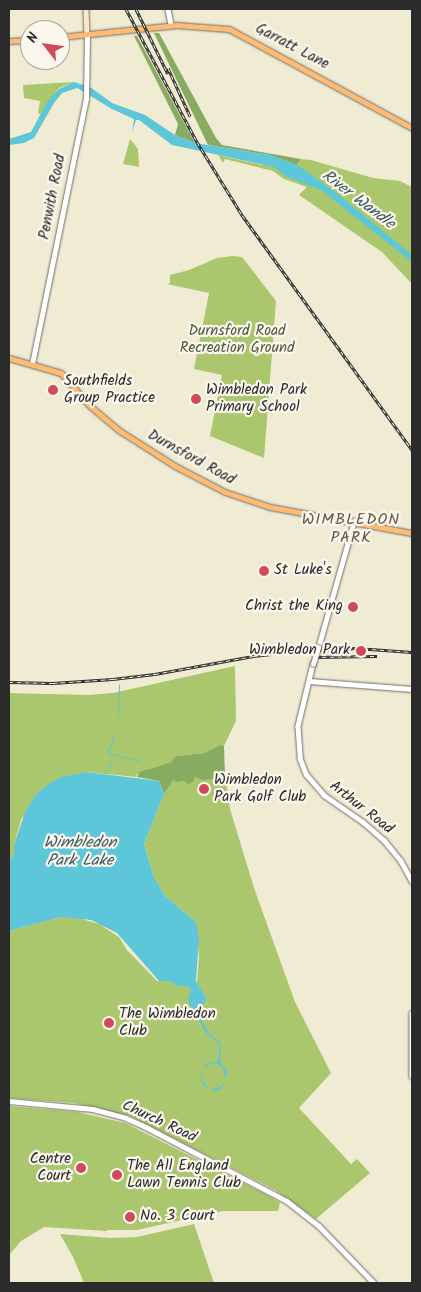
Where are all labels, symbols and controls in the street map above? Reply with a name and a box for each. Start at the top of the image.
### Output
north arrow [20,20,70,70]
street label: Garratt Lane [252,20,332,74]
text: N [21,29,45,47]
street label: Penwith Road [36,153,70,241]
water label: River Wandle [318,166,398,234]
park label: Durnsford Road Recreation Ground [180,322,294,357]
place label: Southfields Group Practice [64,372,155,407]
place label: Wimbledon Park Primary School [206,381,307,416]
marker: Southfields Group Practice [46,383,60,397]
marker: Wimbledon Park Primary School [190,393,202,405]
street label: Durnsford Road [144,427,238,489]
district label: WIMBLEDON PARK [301,510,401,548]
place label: St Luke's [274,562,332,580]
marker: St Luke's [258,565,270,577]
place label: Christ the King [245,598,343,616]
marker: Christ the King [347,601,359,613]
place label: Wimbledon Park [249,642,350,660]
marker: Wimbledon Park [354,644,368,658]
place label: Wimbledon Park Golf Club [214,771,306,806]
street label: Arthur Road [325,777,397,839]
marker: Wimbledon Park Golf Club [198,783,210,795]
water label: Wimbledon Park Lake [44,833,116,871]
place label: The Wimbledon Club [119,1005,216,1040]
marker: The Wimbledon Club [103,1017,115,1029]
street label: Church Road [119,1097,199,1147]
place label: Centre Court [30,1150,71,1185]
place label: The All England Lawn Tennis Club [127,1157,241,1192]
marker: Centre Court [75,1162,87,1174]
marker: The All England Lawn Tennis Club [111,1169,123,1181]
place label: No. 3 Court [140,1208,215,1226]
marker: No. 3 Court [124,1211,136,1223]

